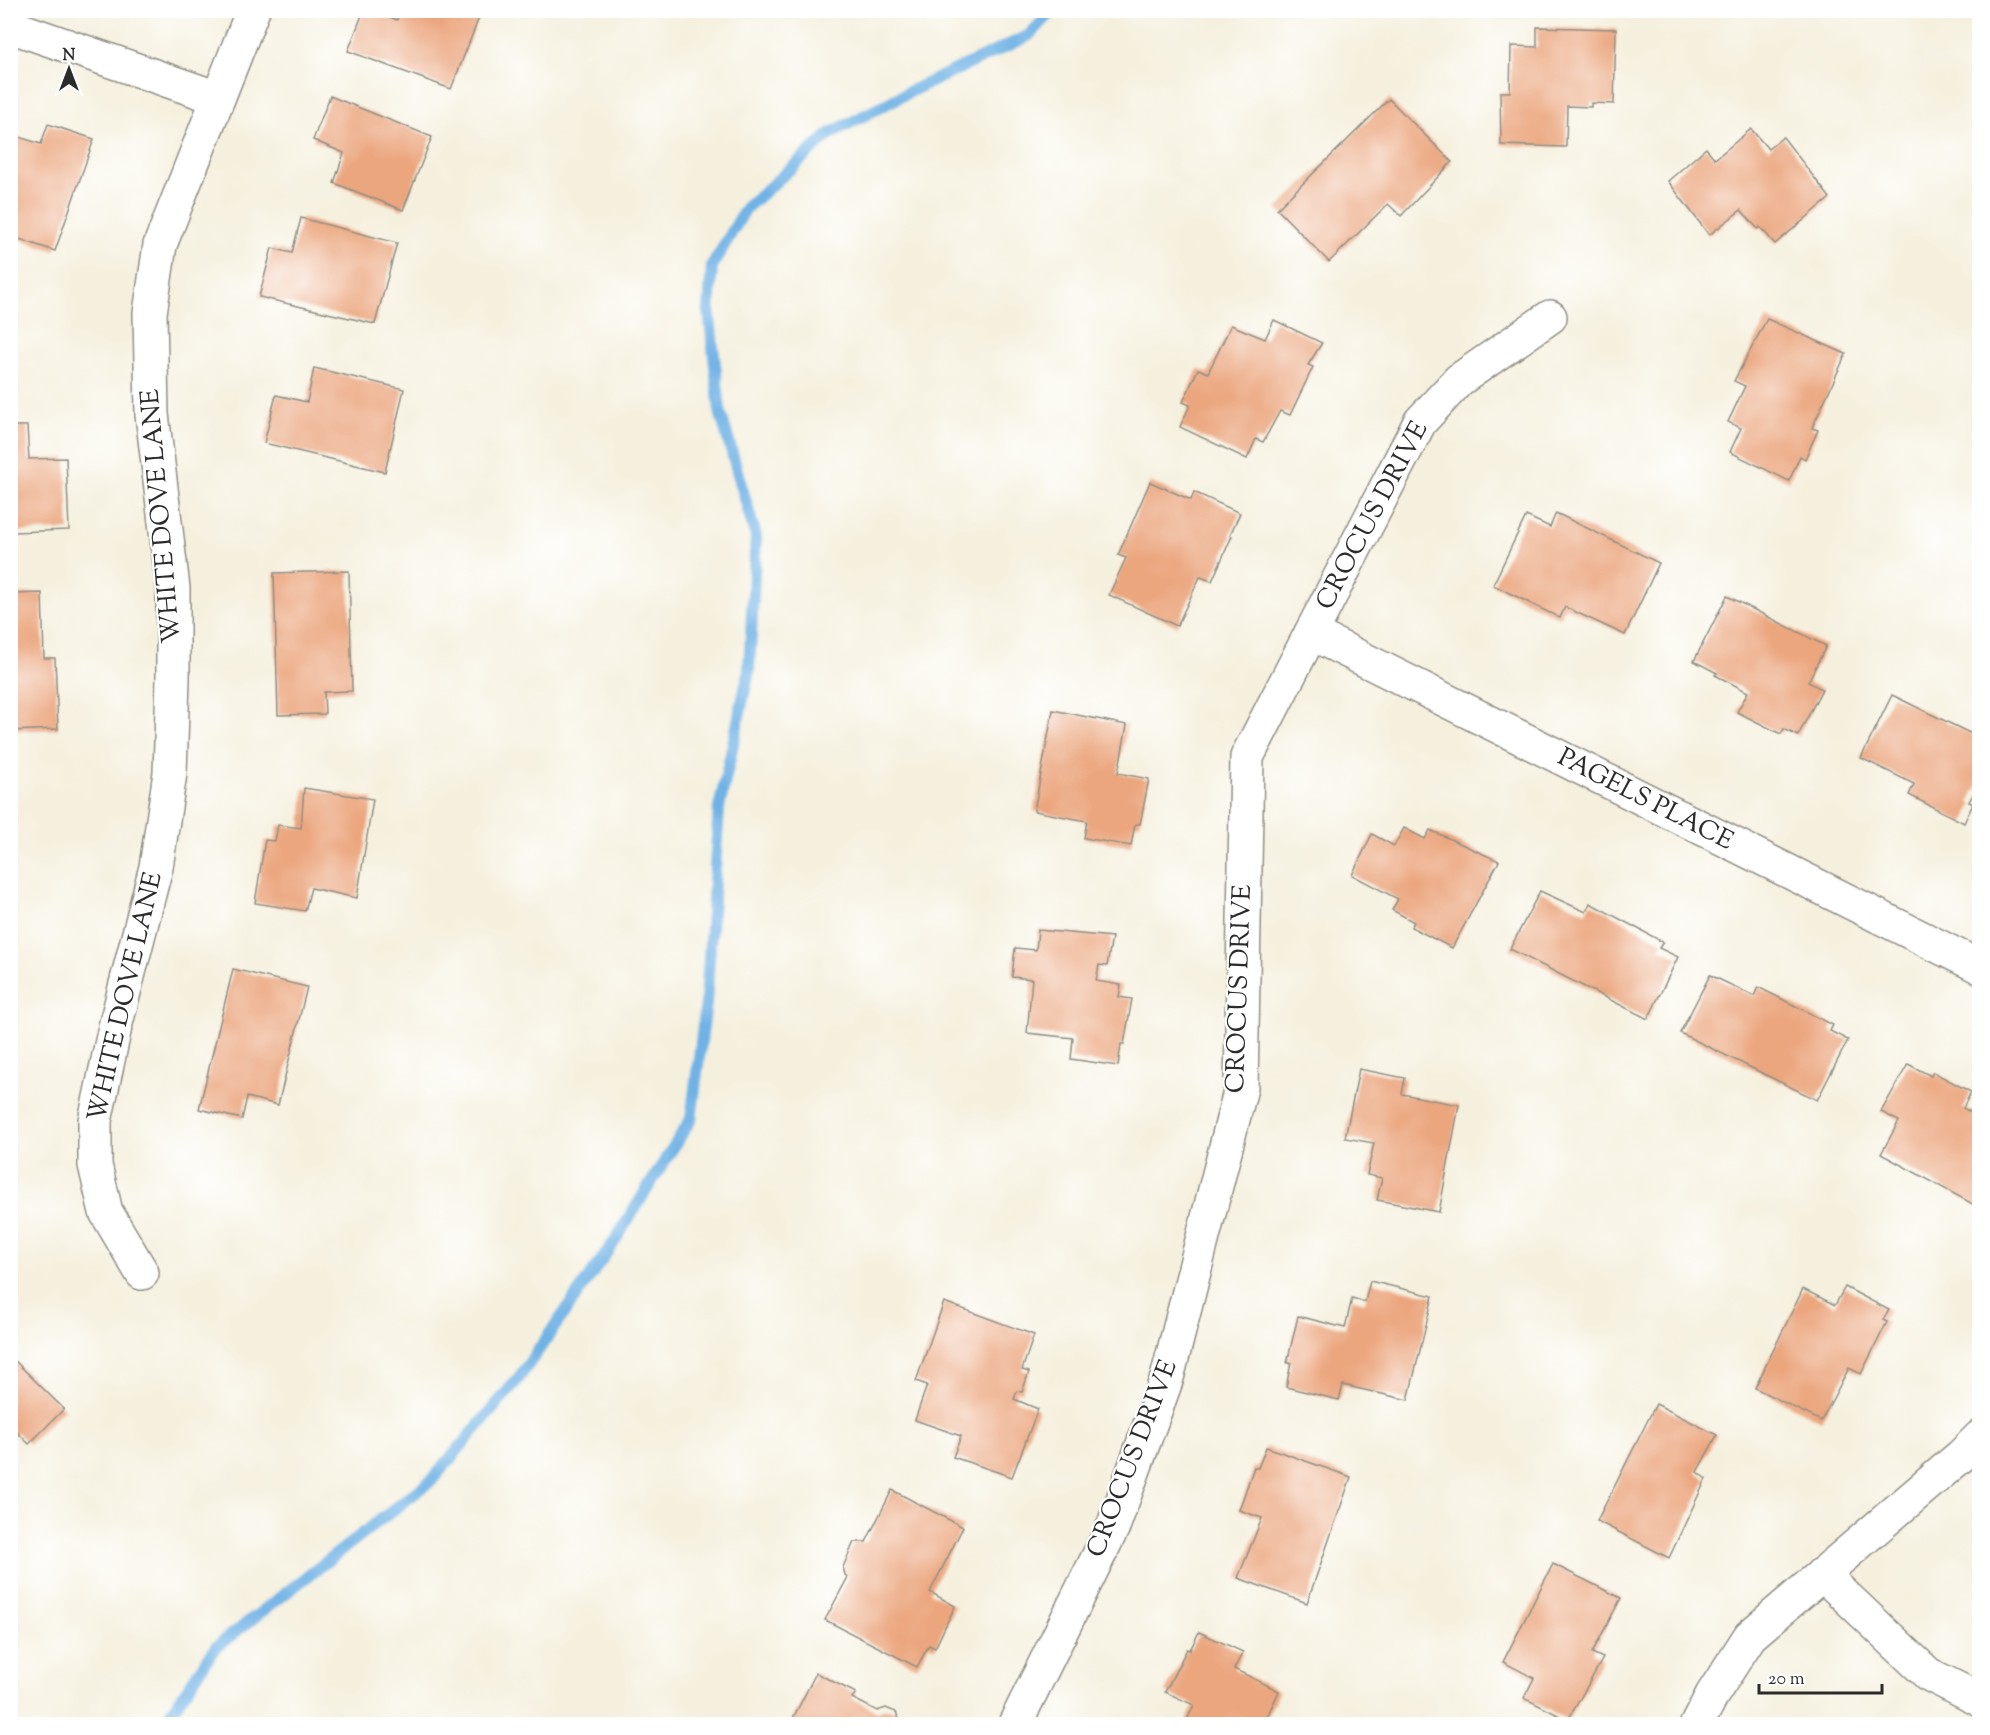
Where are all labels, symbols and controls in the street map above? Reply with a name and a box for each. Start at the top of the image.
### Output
north arrow [39,39,99,99]
text: N [63,45,76,68]
street label: WHITE DOVE LANE [132,387,192,645]
street label: CROCUS DRIVE [1308,415,1438,617]
street label: PAGELS PLACE [1551,740,1739,860]
street label: WHITE DOVE LANE [79,868,173,1125]
street label: CROCUS DRIVE [1218,884,1262,1094]
street label: CROCUS DRIVE [1078,1355,1188,1563]
scale bar [1759,1657,1882,1695]
text: 20 m [1768,1667,1805,1693]

